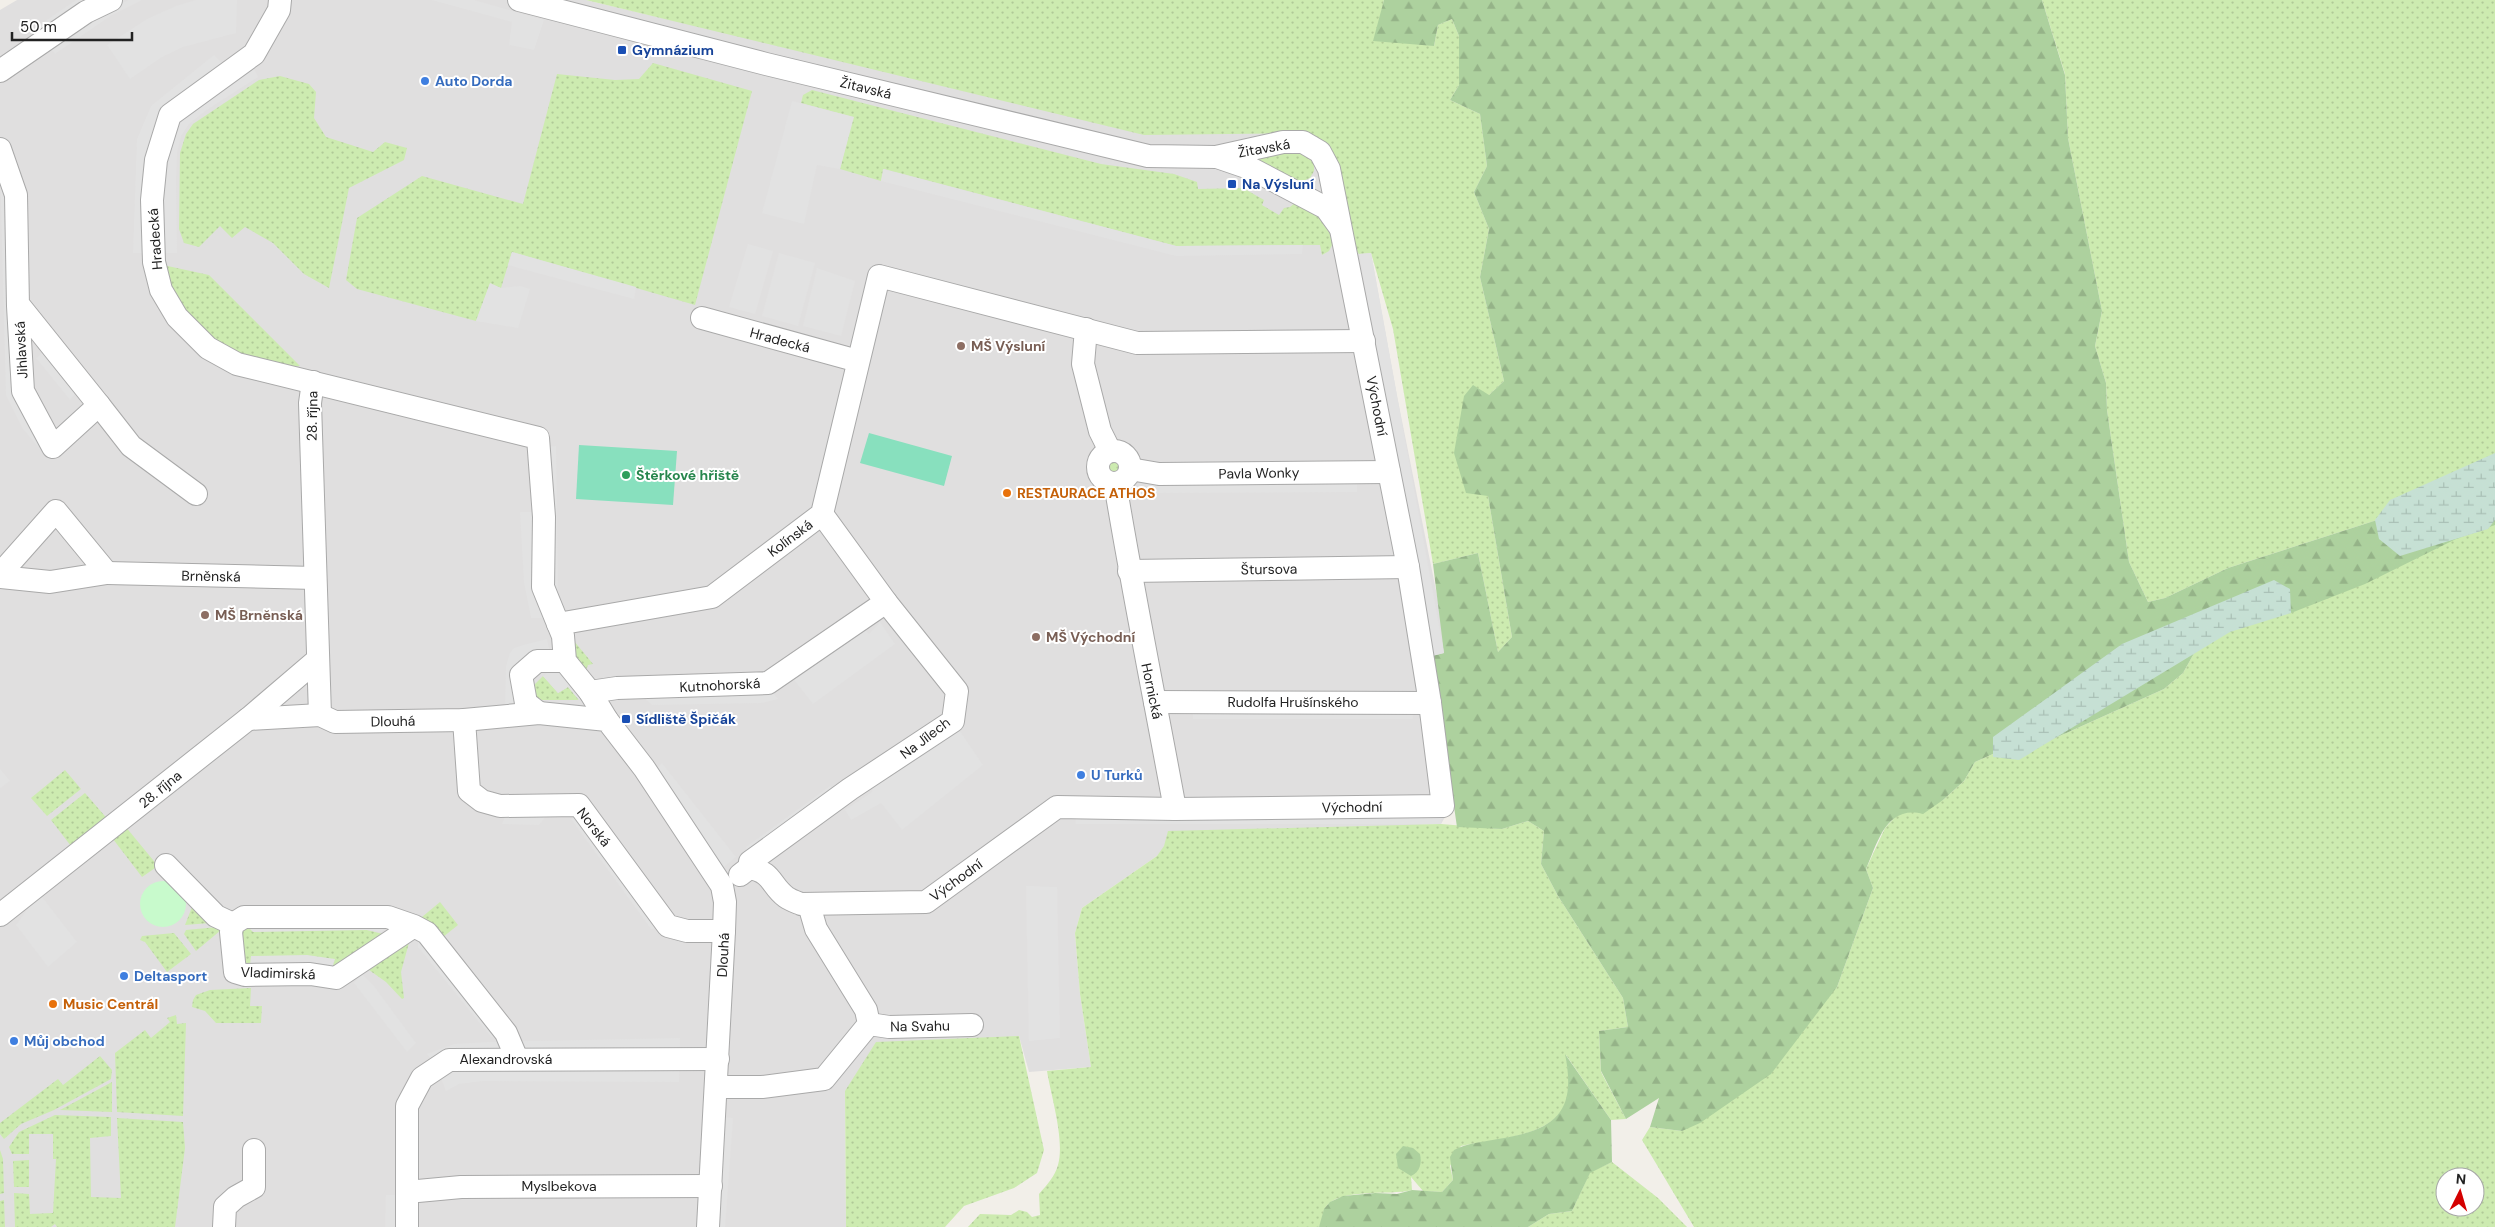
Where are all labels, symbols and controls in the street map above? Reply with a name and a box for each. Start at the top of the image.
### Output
scale bar [12,10,132,42]
text: 50 m [20,17,57,37]
place label: Gymnázium [632,41,714,59]
marker: Gymnázium [616,44,628,56]
place label: Auto Dorda [435,72,513,90]
street label: Žitavská [838,73,894,103]
marker: Auto Dorda [419,75,431,87]
street label: Žitavská [1237,135,1291,161]
place label: Na Výsluní [1242,175,1314,193]
marker: Na Výsluní [1226,178,1238,190]
street label: Hradecká [144,208,166,270]
street label: Jihlavská [11,321,31,379]
street label: Hradecká [748,323,812,357]
place label: MŠ Výsluní [971,337,1046,355]
marker: MŠ Výsluní [955,340,967,352]
street label: Východní [1362,374,1392,438]
street label: 28. října [303,391,321,441]
street label: Pavla Wonky [1218,463,1300,483]
place label: Štěrkové hřiště [636,466,739,484]
marker: Štěrkové hřiště [620,469,632,481]
place label: RESTAURACE ATHOS [1017,484,1155,502]
marker: RESTAURACE ATHOS [1001,487,1013,499]
street label: Kolínská [764,515,816,561]
street label: Štursova [1241,560,1297,578]
street label: Brněnská [181,566,241,586]
place label: MŠ Brněnská [215,606,303,624]
marker: MŠ Brněnská [199,609,211,621]
place label: MŠ Východní [1046,628,1135,646]
marker: MŠ Východní [1030,631,1042,643]
street label: Hornická [1137,661,1167,721]
street label: Kutnohorská [679,674,761,696]
street label: Rudolfa Hrušínského [1227,693,1359,711]
place label: Sídliště Špičák [636,710,736,728]
street label: Dlouhá [370,712,416,730]
marker: Sídliště Špičák [620,713,632,725]
street label: Na Jílech [896,713,954,763]
street label: 28. října [135,766,185,812]
place label: U Turků [1091,766,1143,784]
marker: U Turků [1075,769,1087,781]
street label: Východní [1321,797,1383,817]
street label: Norská [573,804,615,850]
street label: Východní [926,854,987,905]
street label: Dlouhá [713,932,733,978]
street label: Vladimirská [240,963,316,983]
place label: Deltasport [134,967,207,985]
marker: Deltasport [118,970,130,982]
place label: Music Centrál [63,995,158,1013]
marker: Music Centrál [47,998,59,1010]
street label: Na Svahu [890,1016,950,1036]
place label: Můj obchod [24,1032,105,1050]
marker: Můj obchod [8,1035,20,1047]
street label: Alexandrovská [460,1050,552,1068]
north arrow [2435,1167,2485,1217]
text: N [2455,1170,2467,1188]
street label: Myslbekova [521,1177,597,1195]

